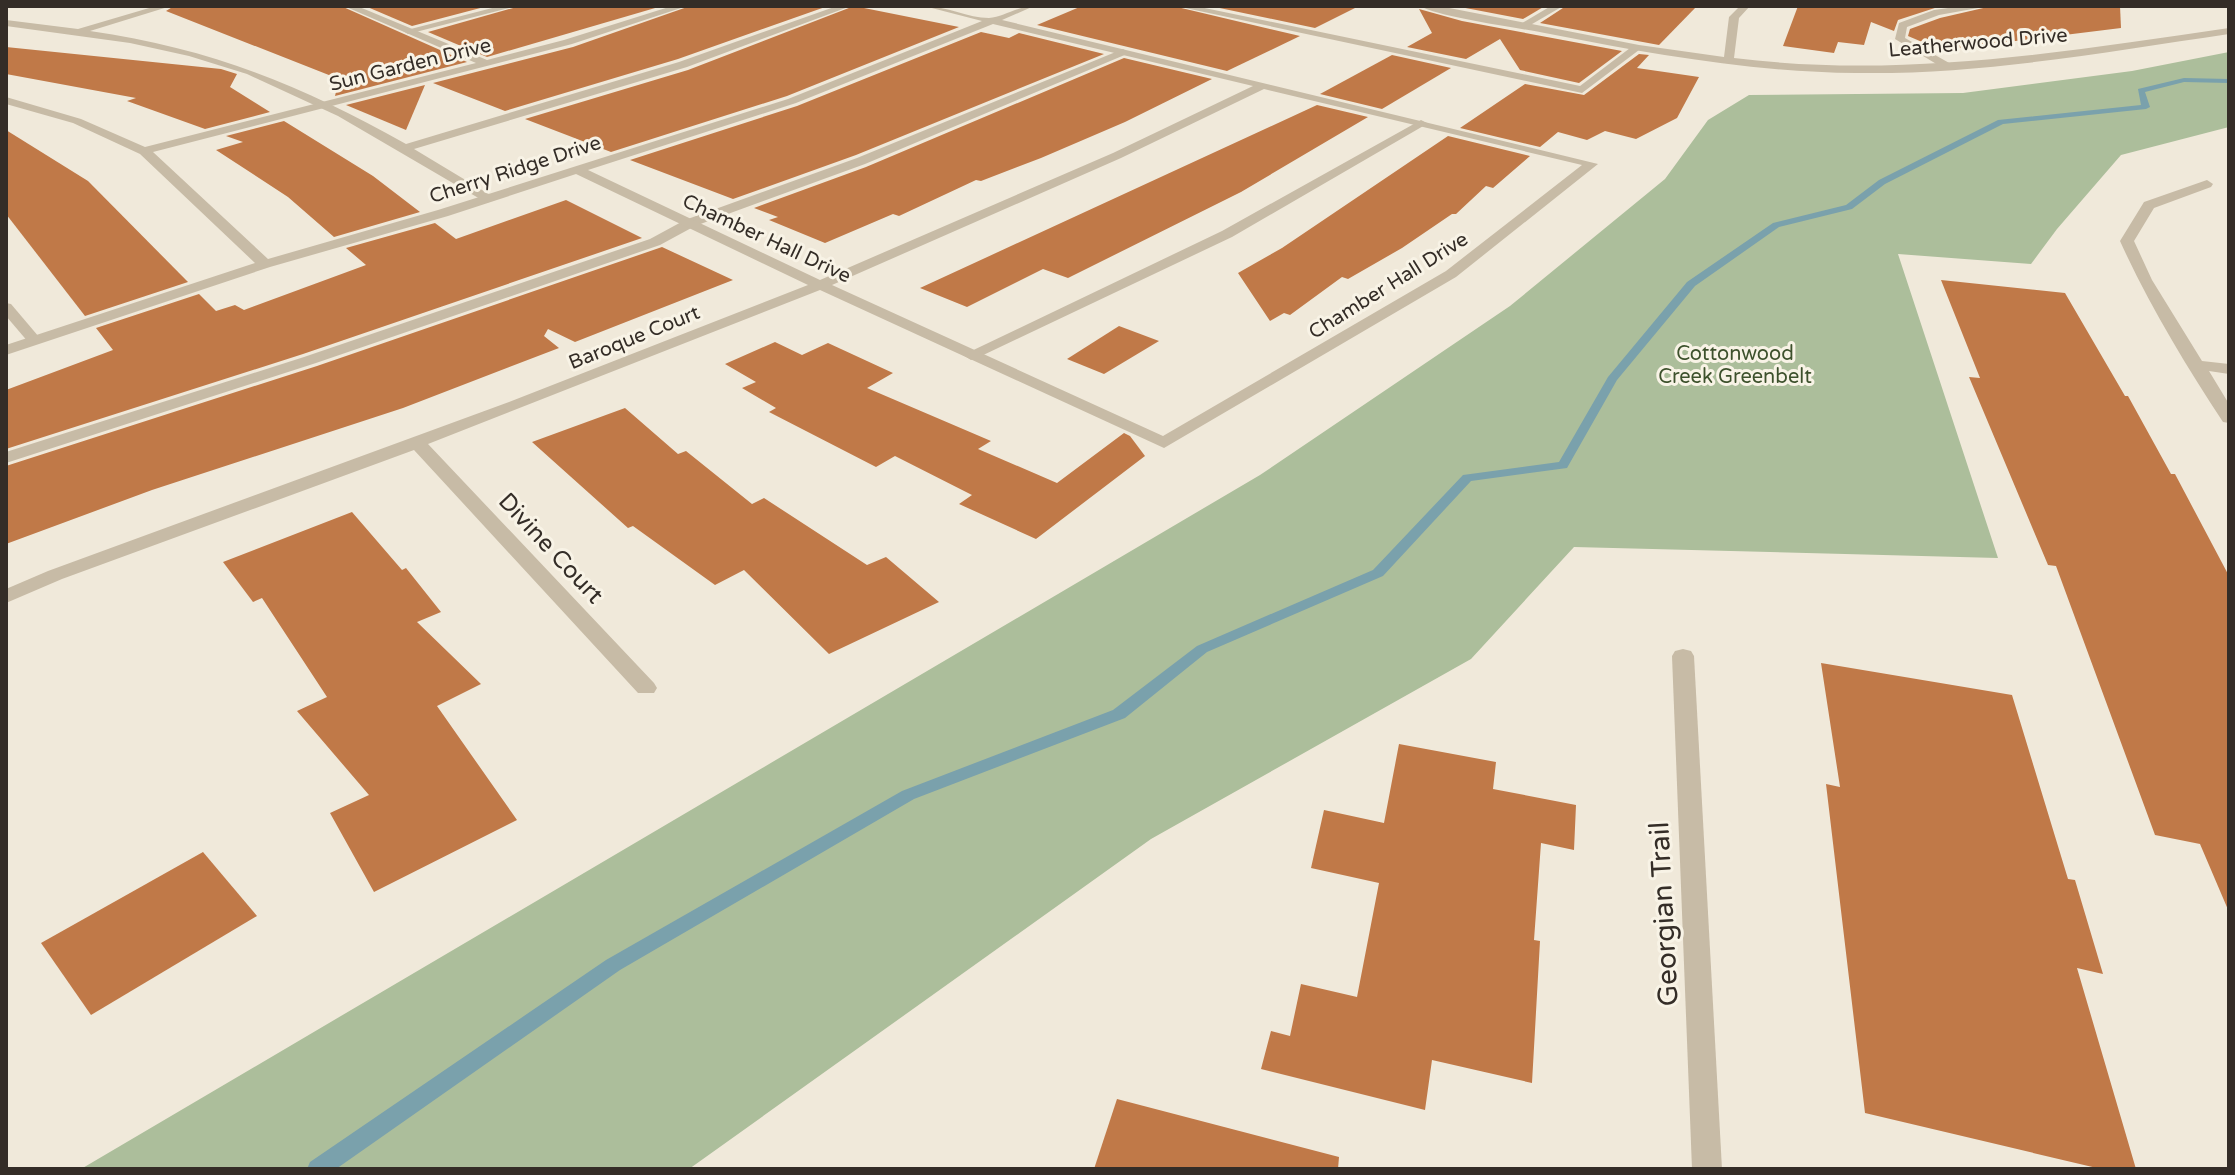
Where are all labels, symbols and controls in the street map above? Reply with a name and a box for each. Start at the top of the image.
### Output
street label: Leatherwood Drive [1888,23,2069,63]
street label: Sun Garden Drive [327,33,494,97]
street label: Cherry Ridge Drive [427,131,604,209]
street label: Chamber Hall Drive [678,189,855,289]
street label: Chamber Hall Drive [1304,227,1473,345]
street label: Baroque Court [565,301,704,375]
park label: Cottonwood Creek Greenbelt [1658,342,1812,389]
street label: Divine Court [492,487,609,610]
street label: Georgian Trail [1642,821,1686,1007]

